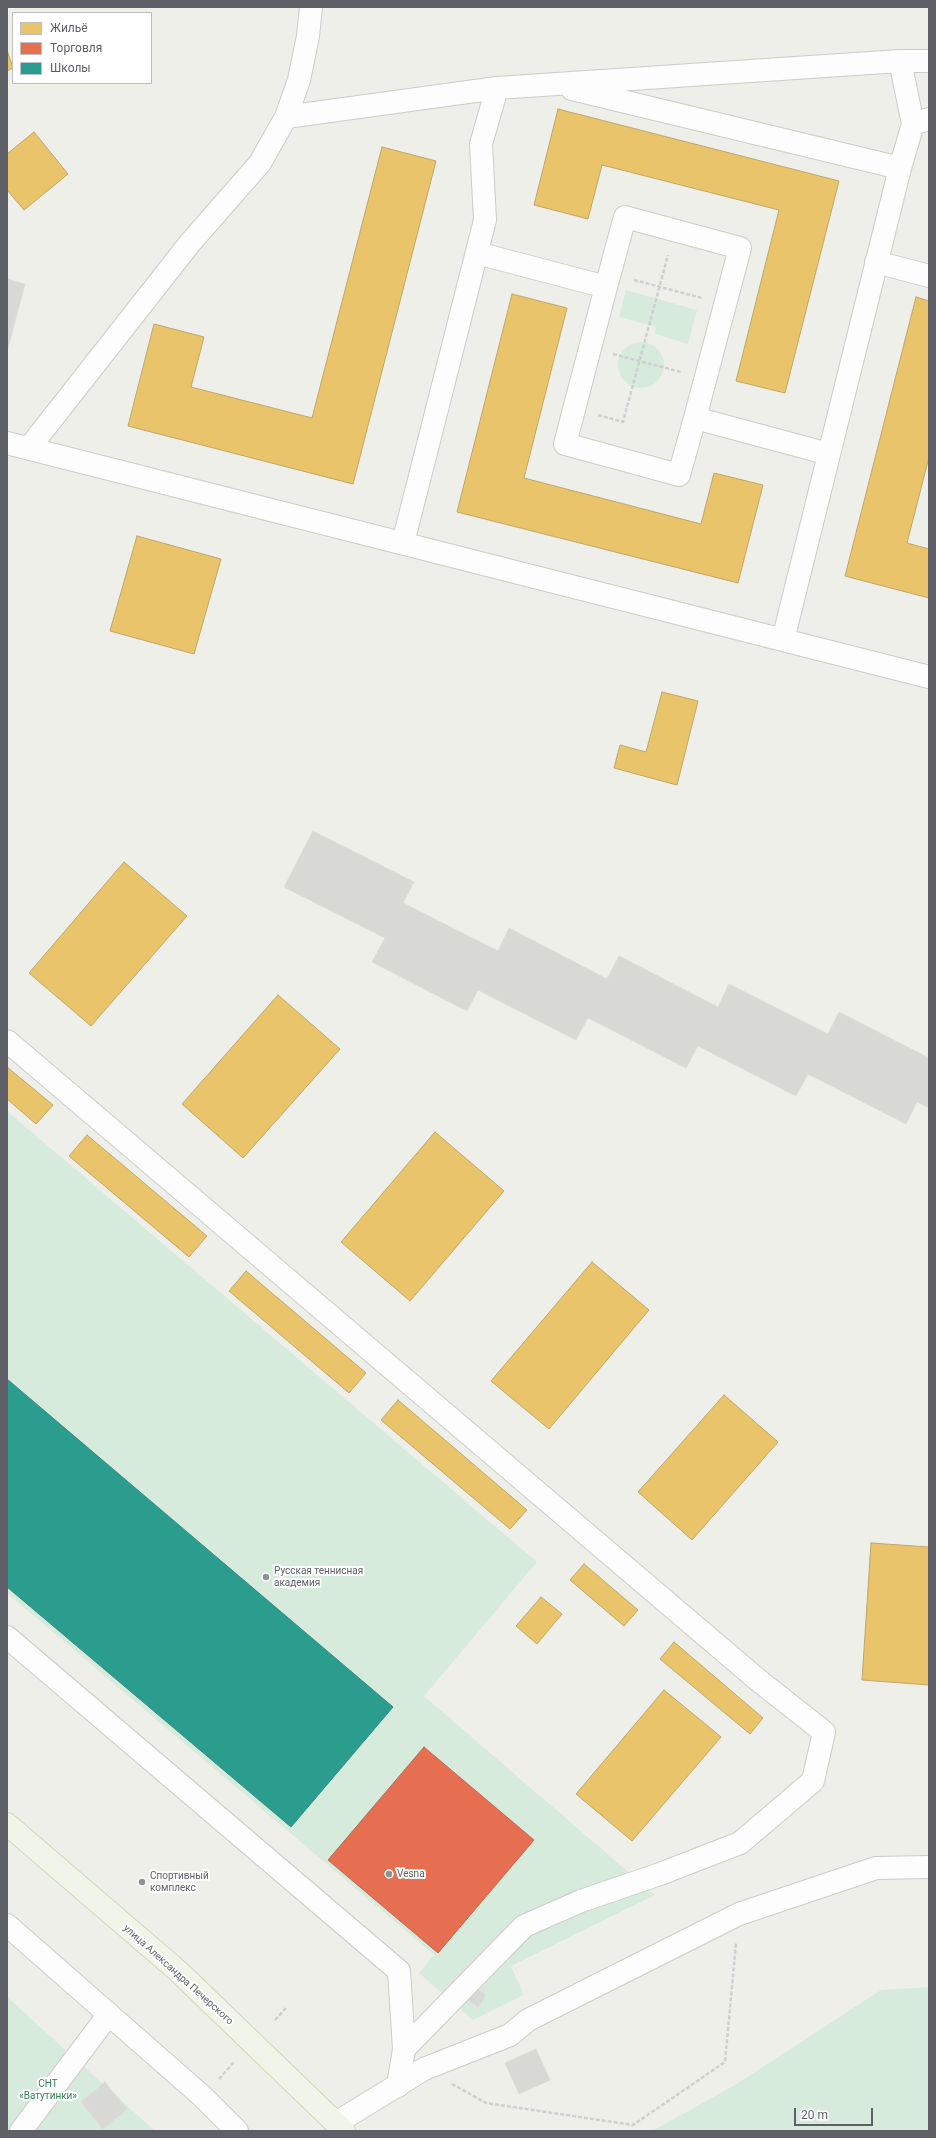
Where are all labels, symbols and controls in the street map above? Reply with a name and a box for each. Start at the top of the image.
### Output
legend [12,12,152,84]
text: Жильё [50,21,88,35]
text: Торговля [50,41,102,55]
text: Школы [50,61,91,75]
place label: Русская теннисная академия [274,1565,363,1588]
marker: Русская теннисная академия [261,1572,271,1582]
place label: Vesna [397,1868,425,1880]
marker: Vesna [384,1869,394,1879]
place label: Спортивный комплекс [150,1870,209,1894]
marker: Спортивный комплекс [137,1877,147,1887]
street label: улица Александра Печерского [121,1922,235,2028]
park label: СНТ «Ватутинки» [19,2078,77,2102]
scale bar [796,2100,875,2126]
text: 20 m [801,2108,828,2122]

